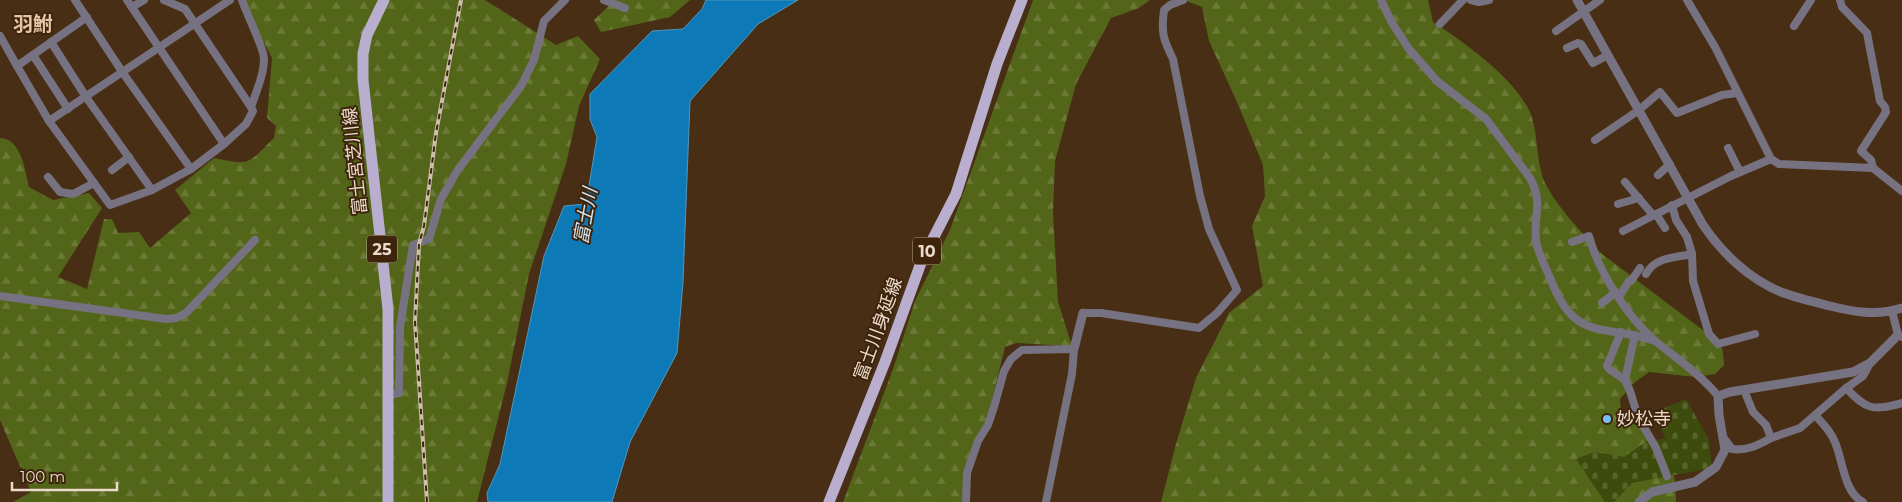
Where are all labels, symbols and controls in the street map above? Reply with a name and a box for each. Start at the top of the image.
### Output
district label: 羽鮒 [13,12,53,36]
street label: 富士宮芝川線 [338,106,372,216]
water label: 富士川 [569,184,602,246]
road number: 25 [367,235,397,262]
road number: 10 [913,238,941,264]
street label: 富士川身延線 [849,274,907,384]
place label: 妙松寺 [1617,408,1671,430]
marker: 妙松寺 [1601,413,1613,425]
scale bar [12,460,118,492]
text: 100 m [20,467,65,486]

